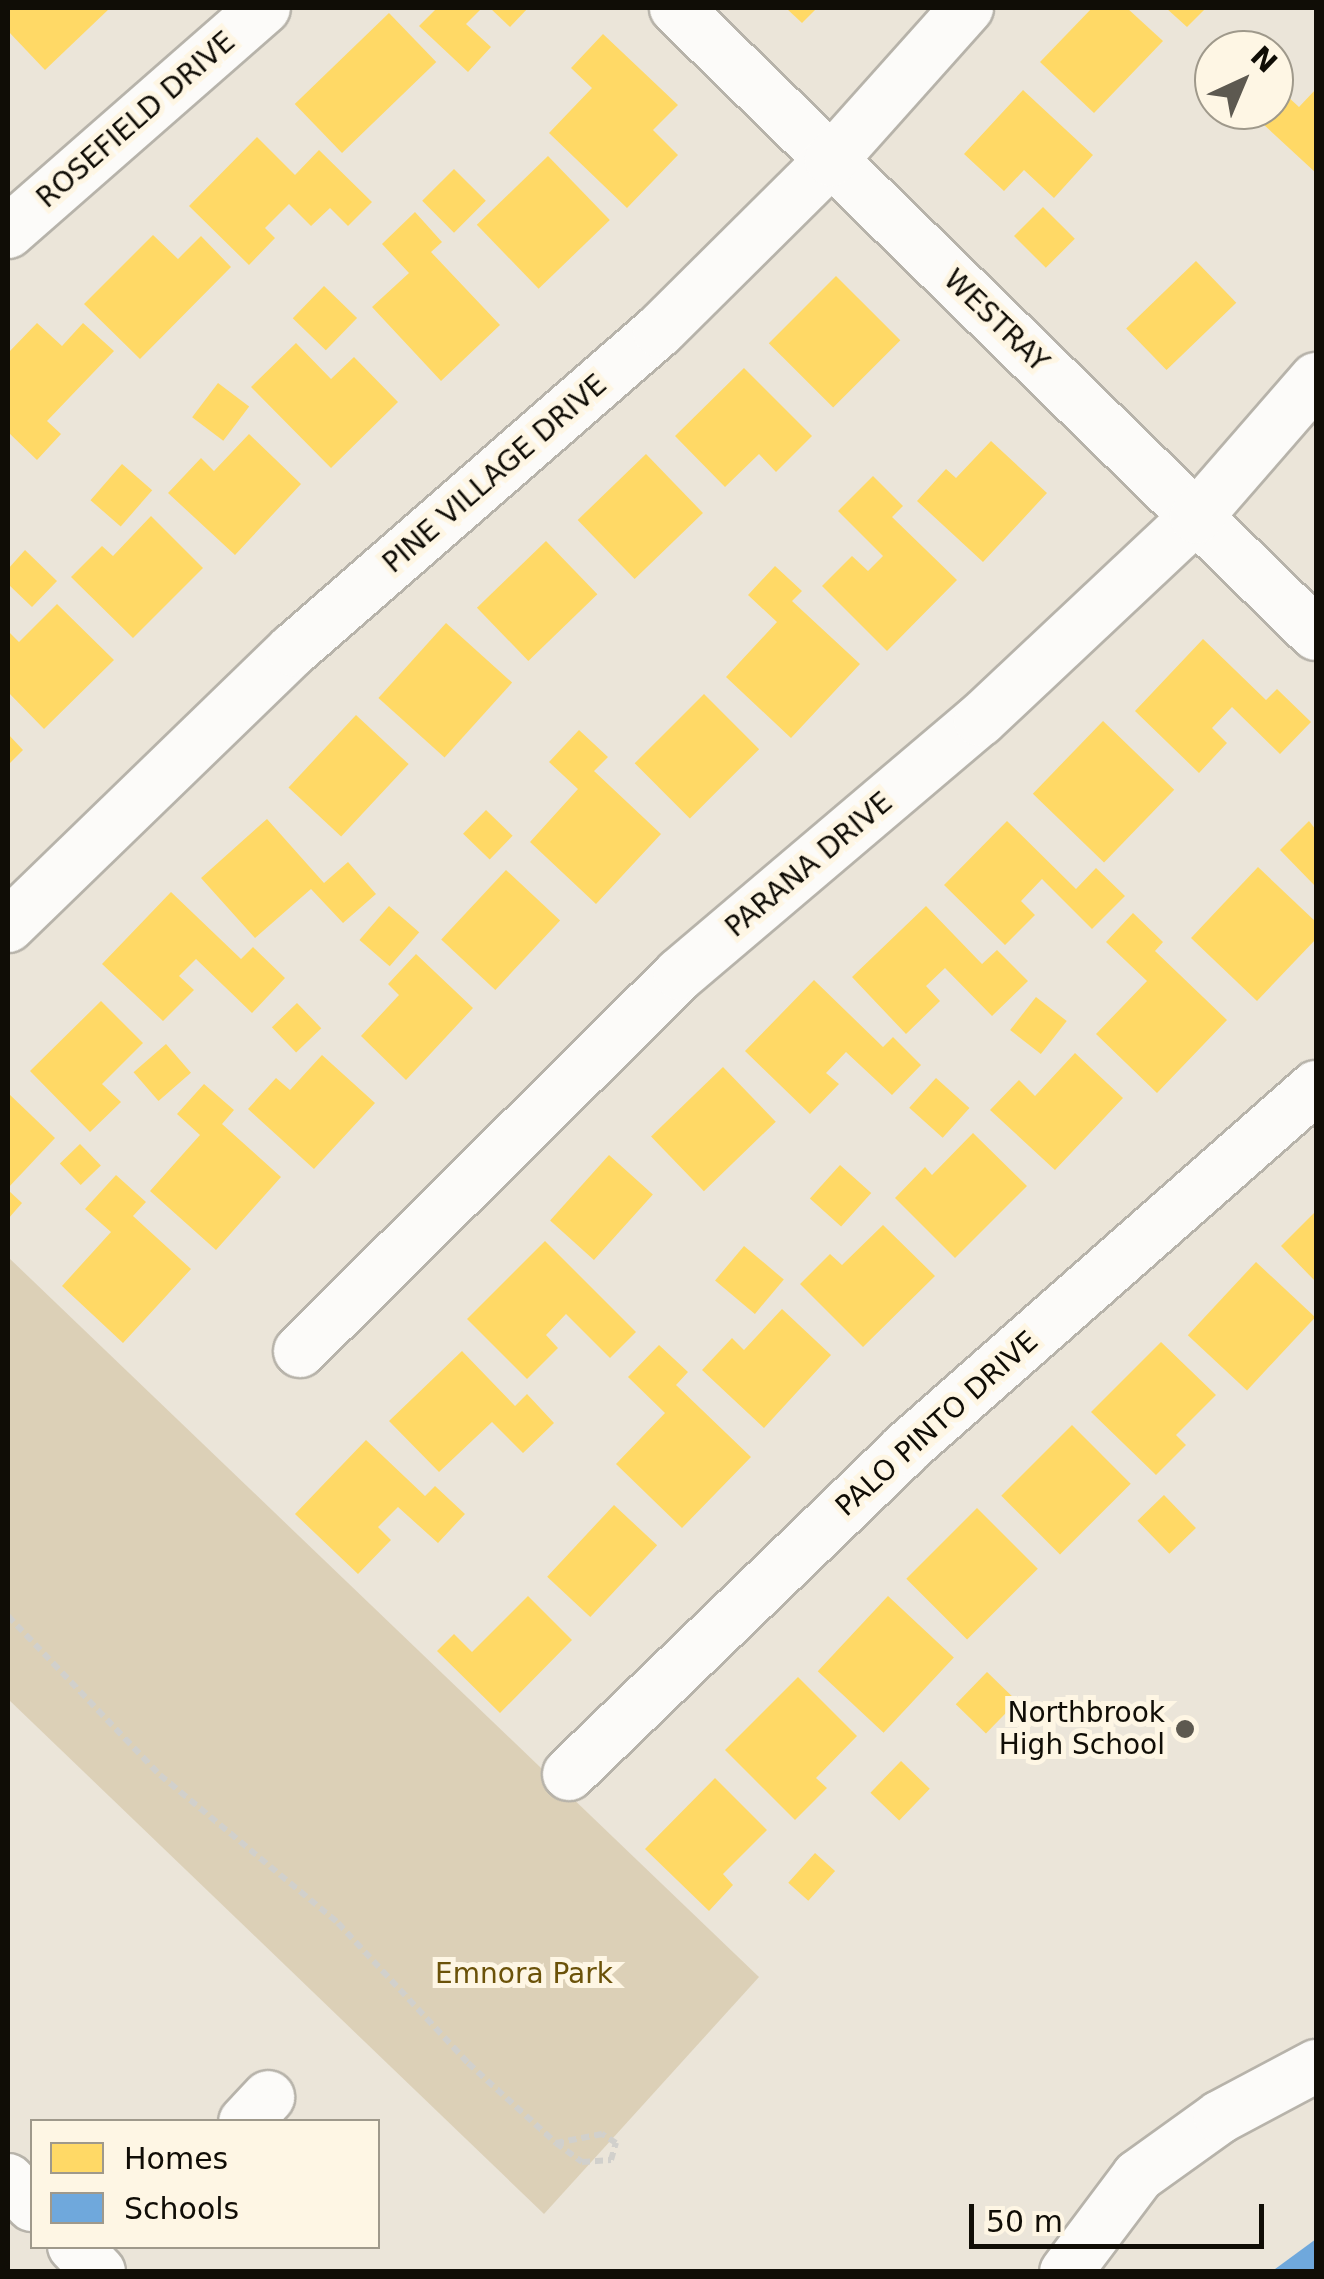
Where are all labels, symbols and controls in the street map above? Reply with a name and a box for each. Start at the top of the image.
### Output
street label: ROSEFIELD DRIVE [30,25,242,215]
north arrow [1194,30,1294,130]
text: N [1244,39,1284,80]
street label: WESTRAY [937,263,1055,379]
street label: PINE VILLAGE DRIVE [376,368,614,580]
street label: PARANA DRIVE [719,786,899,944]
street label: PALO PINTO DRIVE [829,1325,1045,1523]
place label: Northbrook High School [999,1696,1165,1762]
marker: Northbrook High School [1174,1718,1196,1740]
park label: Emnora Park [435,1957,613,1991]
legend [30,2119,380,2249]
text: Homes [124,2141,228,2176]
scale bar [974,2184,1269,2246]
text: Schools [124,2191,239,2226]
text: 50 m [986,2204,1063,2239]

